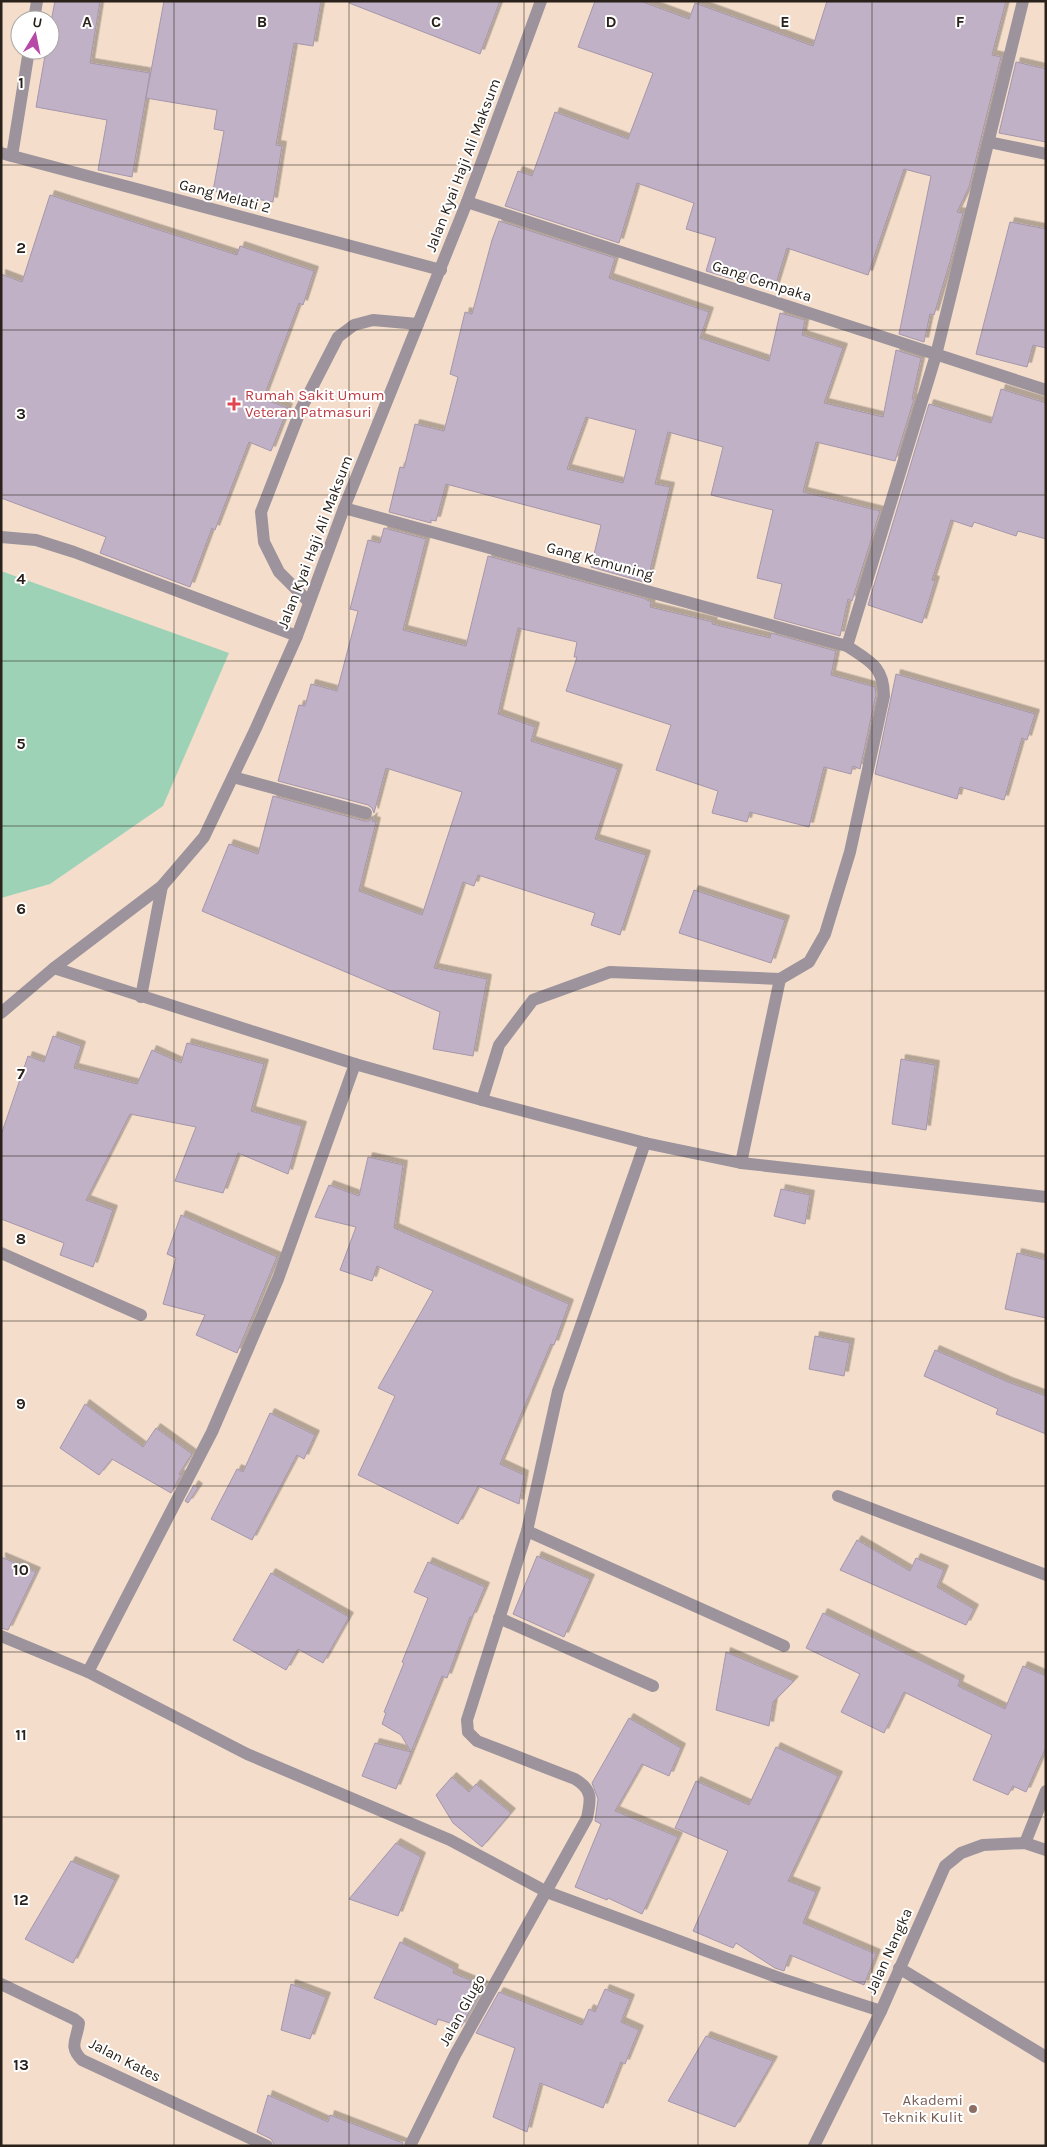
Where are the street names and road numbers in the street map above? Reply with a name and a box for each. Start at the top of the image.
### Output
street label: Jalan Kyai Haji Ali Maksum [422,76,504,254]
street label: Gang Melati 2 [177,175,273,217]
street label: Gang Cempaka [710,256,814,306]
street label: Jalan Kyai Haji Ali Maksum [274,453,356,631]
street label: Gang Kemuning [545,538,656,584]
street label: Jalan Nangka [862,1905,916,1997]
street label: Jalan Glugo [435,1971,489,2049]
street label: Jalan Kates [86,2034,164,2086]

